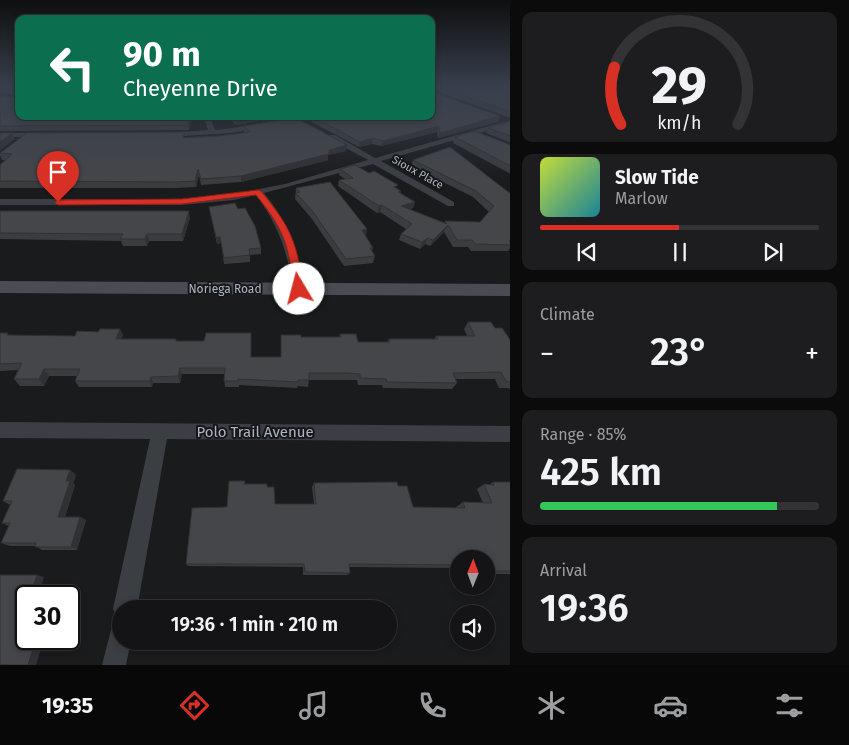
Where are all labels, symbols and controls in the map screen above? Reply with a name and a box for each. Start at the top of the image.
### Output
text: 90 m [123,33,201,75]
icon: left [40,35,105,100]
text: 29 [652,54,707,117]
text: Cheyenne Drive [123,75,278,102]
text: km/h [657,112,702,134]
pin [37,151,79,202]
street label: Sioux Place [390,153,446,192]
icon: arrive [44,158,72,186]
text: Slow Tide [615,166,699,189]
text: Marlow [615,189,668,208]
icon: previous [573,238,601,266]
icon: pause [666,238,694,266]
icon: next [759,238,787,266]
position arrow [272,262,324,314]
street label: Noriega Road [188,282,262,296]
text: Climate [540,305,595,324]
text: 23° [650,329,709,375]
text: − [540,337,554,370]
text: + [805,337,819,370]
street label: Polo Trail Avenue [196,423,314,441]
text: Range · 85% [540,425,626,444]
text: 425 km [540,449,662,495]
north arrow [450,550,495,595]
map controls [450,550,495,650]
text: Arrival [540,561,587,580]
speed limit sign: 30 [15,585,80,650]
text: 19:36 [540,585,629,631]
button: sound [450,605,495,650]
text: 19:36 · 1 min · 210 m [171,613,338,636]
icon: directions [177,688,212,723]
icon: music [296,688,331,723]
icon: phone [415,688,450,723]
icon: climate [534,688,569,723]
icon: car [653,688,688,723]
icon: filters [772,688,807,723]
text: 19:35 [42,692,93,719]

